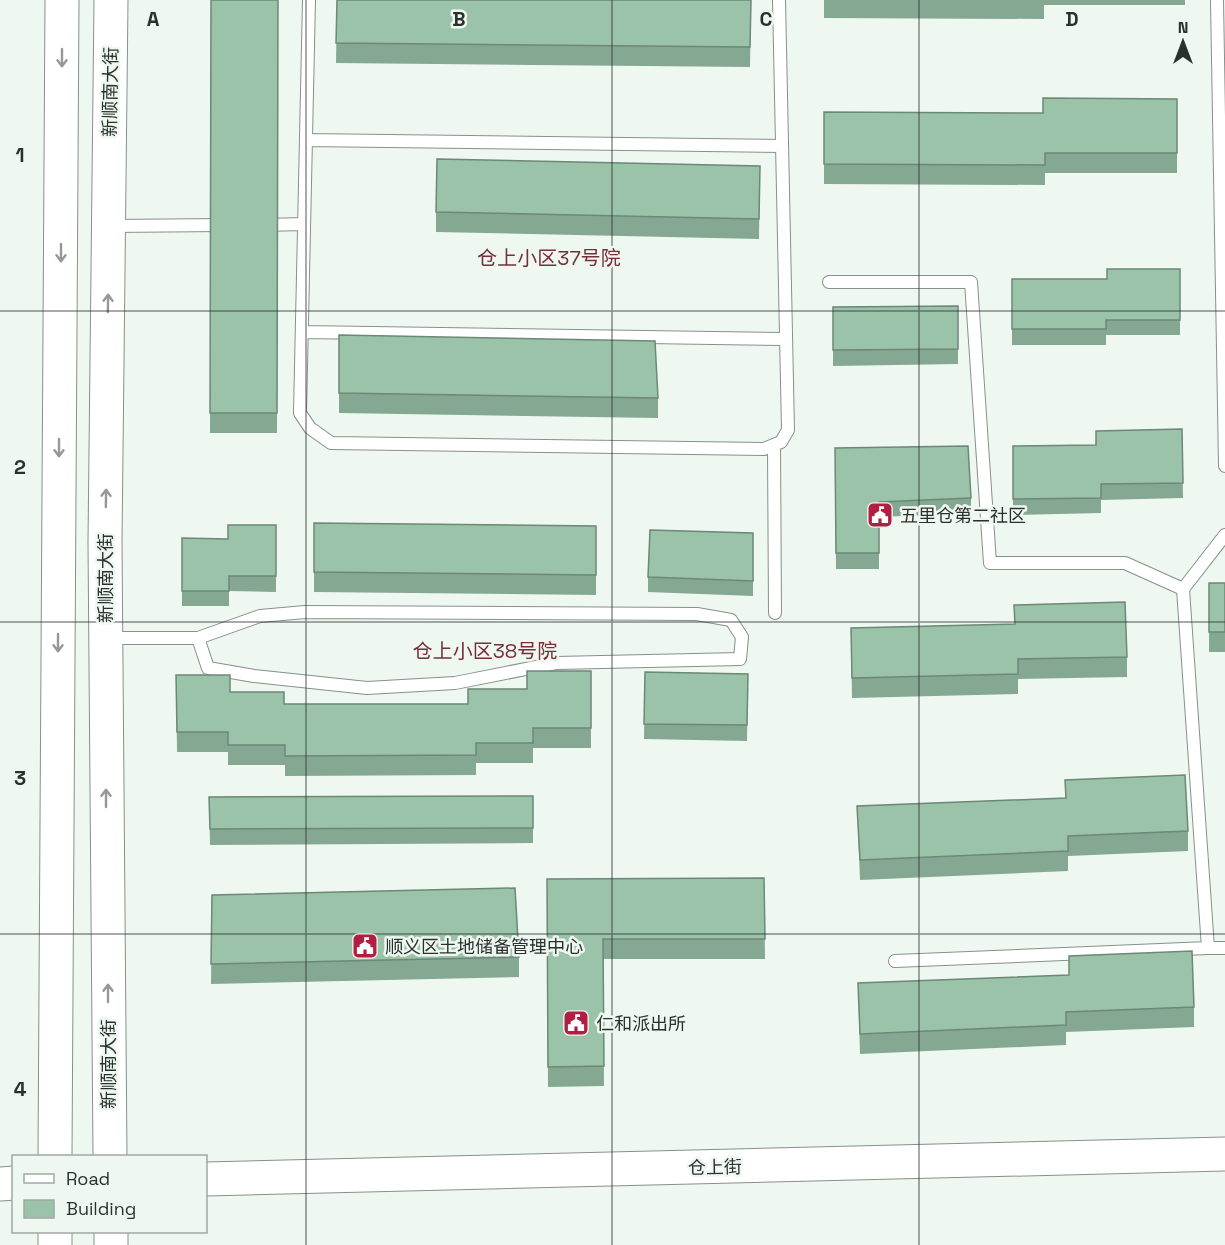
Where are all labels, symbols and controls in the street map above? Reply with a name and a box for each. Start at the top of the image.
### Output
text: A [147,6,160,32]
text: B [452,6,466,32]
text: C [760,6,773,32]
text: D [1065,6,1079,32]
north arrow [1153,12,1213,72]
text: N [1178,17,1188,38]
street label: 新顺南大街 [98,47,122,137]
one-way arrow [56,48,68,68]
text: 1 [15,142,25,168]
one-way arrow [55,243,67,263]
district label: 仓上小区37号院 [477,245,621,271]
one-way arrow [102,294,113,314]
one-way arrow [54,438,65,458]
text: 2 [14,454,26,480]
one-way arrow [100,489,111,509]
public building icon: 五里仓第二社区 [865,500,895,530]
place label: 五里仓第二社区 [900,504,1026,527]
street label: 新顺南大街 [94,533,117,623]
one-way arrow [52,633,64,653]
district label: 仓上小区38号院 [413,638,557,664]
text: 3 [14,765,26,791]
one-way arrow [100,789,112,809]
public building icon: 顺义区土地储备管理中心 [350,931,380,961]
place label: 顺义区土地储备管理中心 [385,935,583,958]
one-way arrow [102,984,114,1004]
public building icon: 仁和派出所 [561,1008,591,1038]
place label: 仁和派出所 [596,1012,686,1035]
street label: 新顺南大街 [97,1019,120,1109]
text: 4 [14,1076,27,1102]
legend [12,1155,207,1233]
street label: 仓上街 [688,1155,742,1179]
text: Road [66,1167,110,1190]
text: Building [66,1197,136,1220]

